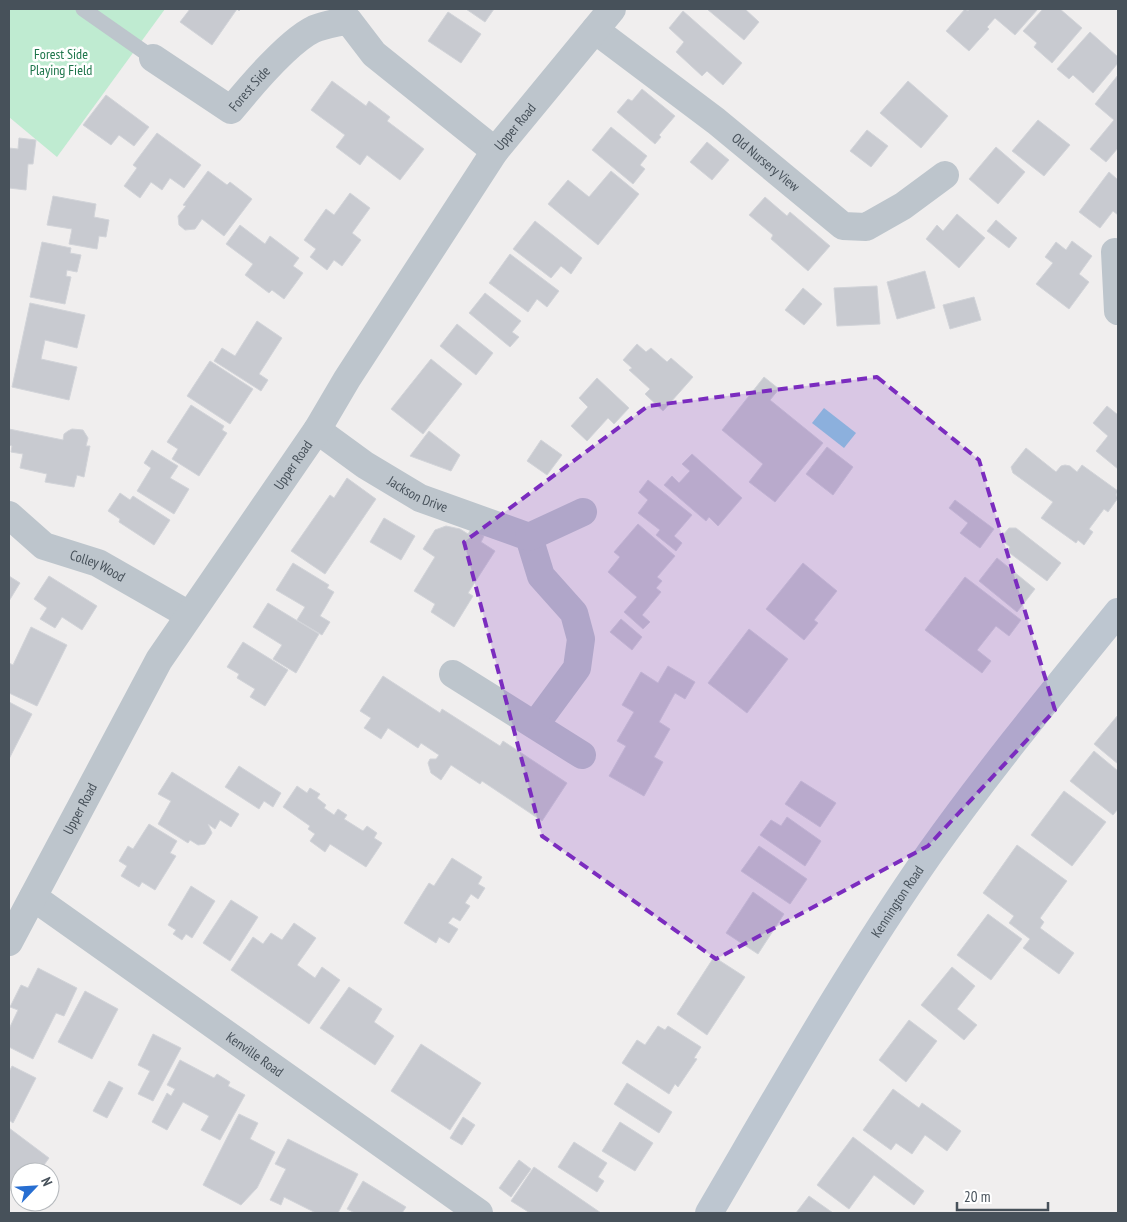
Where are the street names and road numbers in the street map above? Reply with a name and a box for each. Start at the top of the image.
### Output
street label: Forest Side [225,62,274,115]
street label: Upper Road [490,99,540,154]
street label: Old Nursery View [728,129,804,196]
street label: Upper Road [270,437,316,493]
street label: Jackson Drive [384,471,450,516]
street label: Colley Wood [68,546,129,586]
street label: Upper Road [59,780,101,838]
street label: Kennington Road [867,862,928,941]
street label: Kenville Road [223,1028,287,1081]

